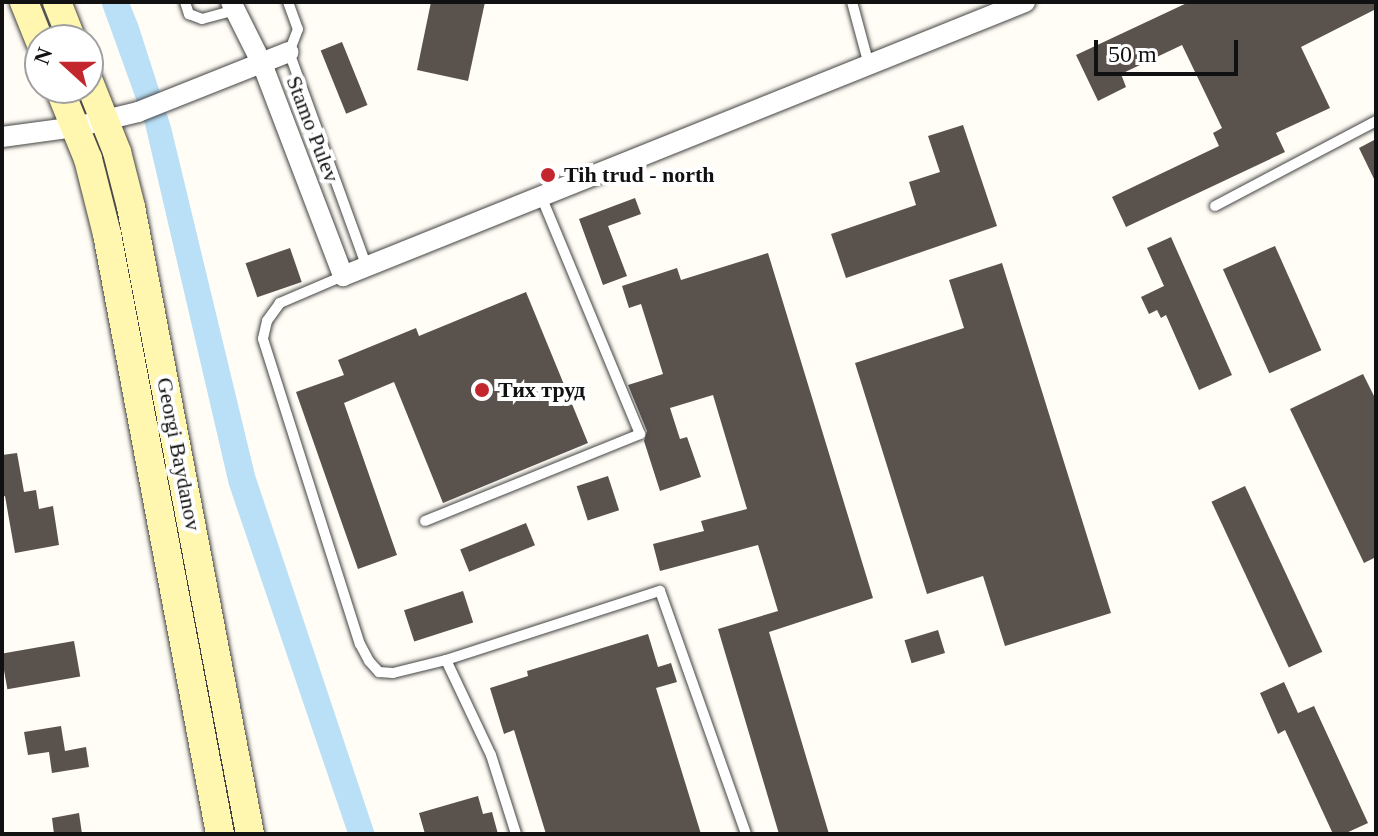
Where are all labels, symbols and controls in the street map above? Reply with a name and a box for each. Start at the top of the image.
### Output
north arrow [24,24,104,104]
scale bar [1098,24,1242,74]
text: 50 m [1108,41,1157,67]
text: N [28,44,58,68]
street label: Stamo Pulev [281,72,345,186]
place label: Tih trud - north [564,162,715,188]
marker: Tih trud - north [539,166,557,184]
street label: Georgi Baydanov [151,375,207,533]
place label: Тих труд [498,377,585,403]
marker: Тих труд [473,381,491,399]

